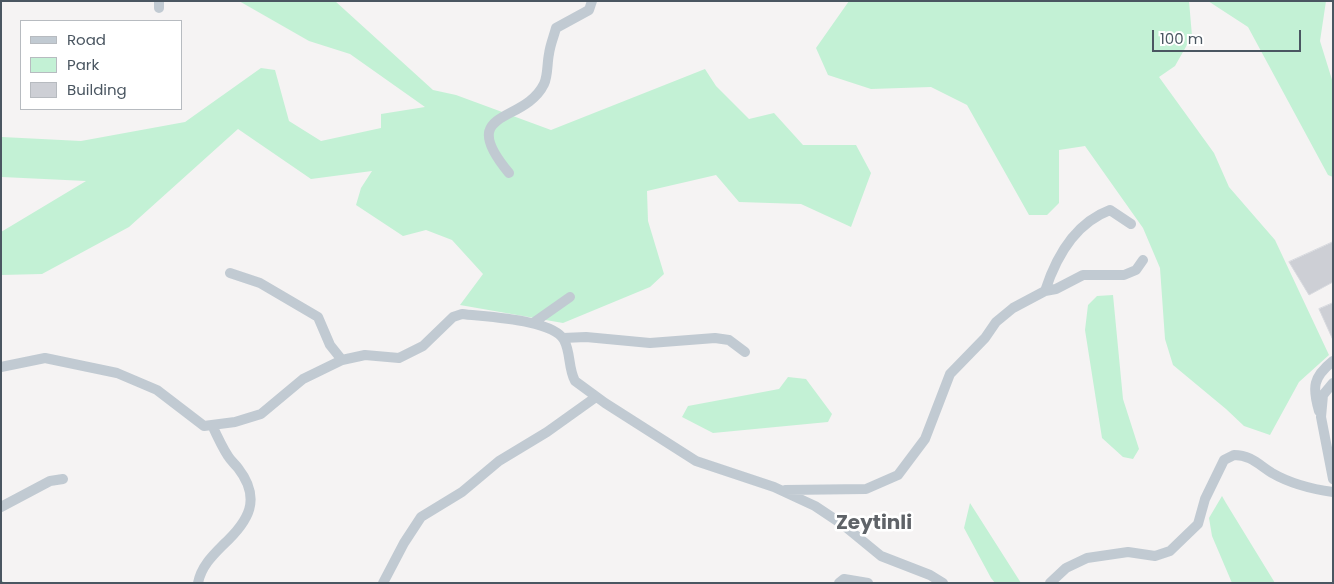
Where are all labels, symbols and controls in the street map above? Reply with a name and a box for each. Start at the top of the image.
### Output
legend [20,20,182,110]
scale bar [1154,20,1303,52]
text: 100 m [1160,28,1203,49]
text: Road [67,29,106,50]
text: Park [67,54,99,75]
text: Building [67,79,127,100]
district label: Zeytinli [836,512,912,536]

